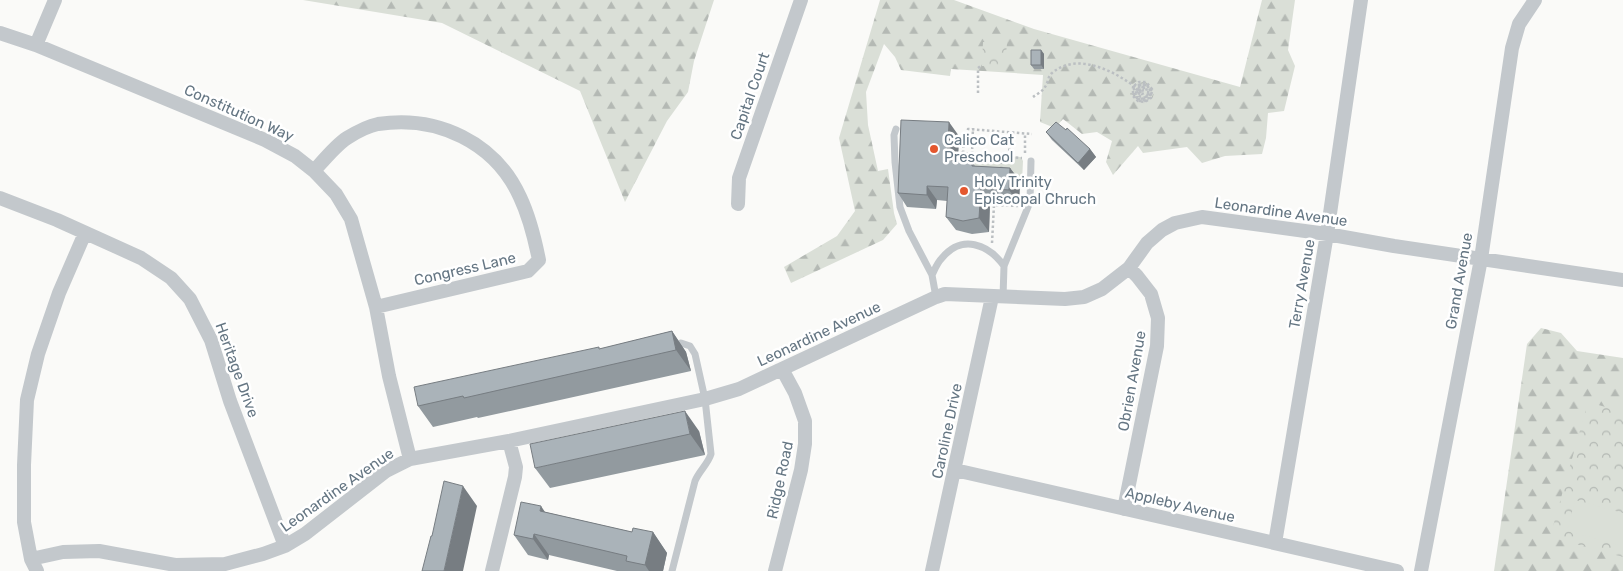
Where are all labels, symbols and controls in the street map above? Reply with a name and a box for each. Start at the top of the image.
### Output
street label: Capital Court [727,50,773,142]
street label: Constitution Way [181,81,297,145]
place label: Calico Cat Preschool [944,131,1014,166]
marker: Calico Cat Preschool [928,143,940,155]
place label: Holy Trinity Episcopal Chruch [974,173,1096,208]
marker: Holy Trinity Episcopal Chruch [958,185,970,197]
street label: Leonardine Avenue [1213,194,1349,230]
street label: Grand Avenue [1442,231,1476,331]
street label: Terry Avenue [1285,238,1319,330]
street label: Congress Lane [412,249,518,289]
street label: Leonardine Avenue [754,298,884,370]
street label: Heritage Drive [211,320,263,420]
street label: Obrien Avenue [1114,329,1150,433]
street label: Caroline Drive [928,382,966,480]
street label: Ridge Road [763,440,797,520]
street label: Leonardine Avenue [277,444,397,536]
street label: Appleby Avenue [1123,484,1237,526]

